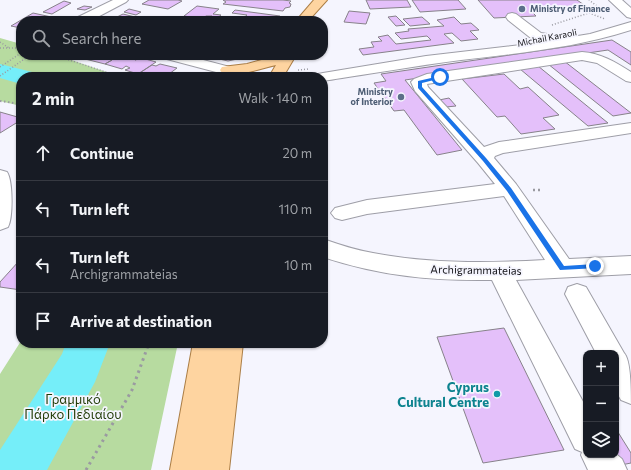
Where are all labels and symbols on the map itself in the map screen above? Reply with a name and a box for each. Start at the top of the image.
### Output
place label: Ministry of Finance [530,3,610,14]
marker: Ministry of Finance [517,4,527,14]
street label: Michail Karaoli [516,26,578,49]
route start [431,68,449,86]
place label: Ministry of Interior [350,86,393,107]
marker: Ministry of Interior [396,92,406,102]
route end [586,257,604,275]
street label: Archigrammateias [430,262,522,277]
place label: Cyprus Cultural Centre [397,379,489,410]
marker: Cyprus Cultural Centre [492,389,502,399]
park label: Γραμμικό Πάρκο Πεδιαίου [24,391,122,422]

